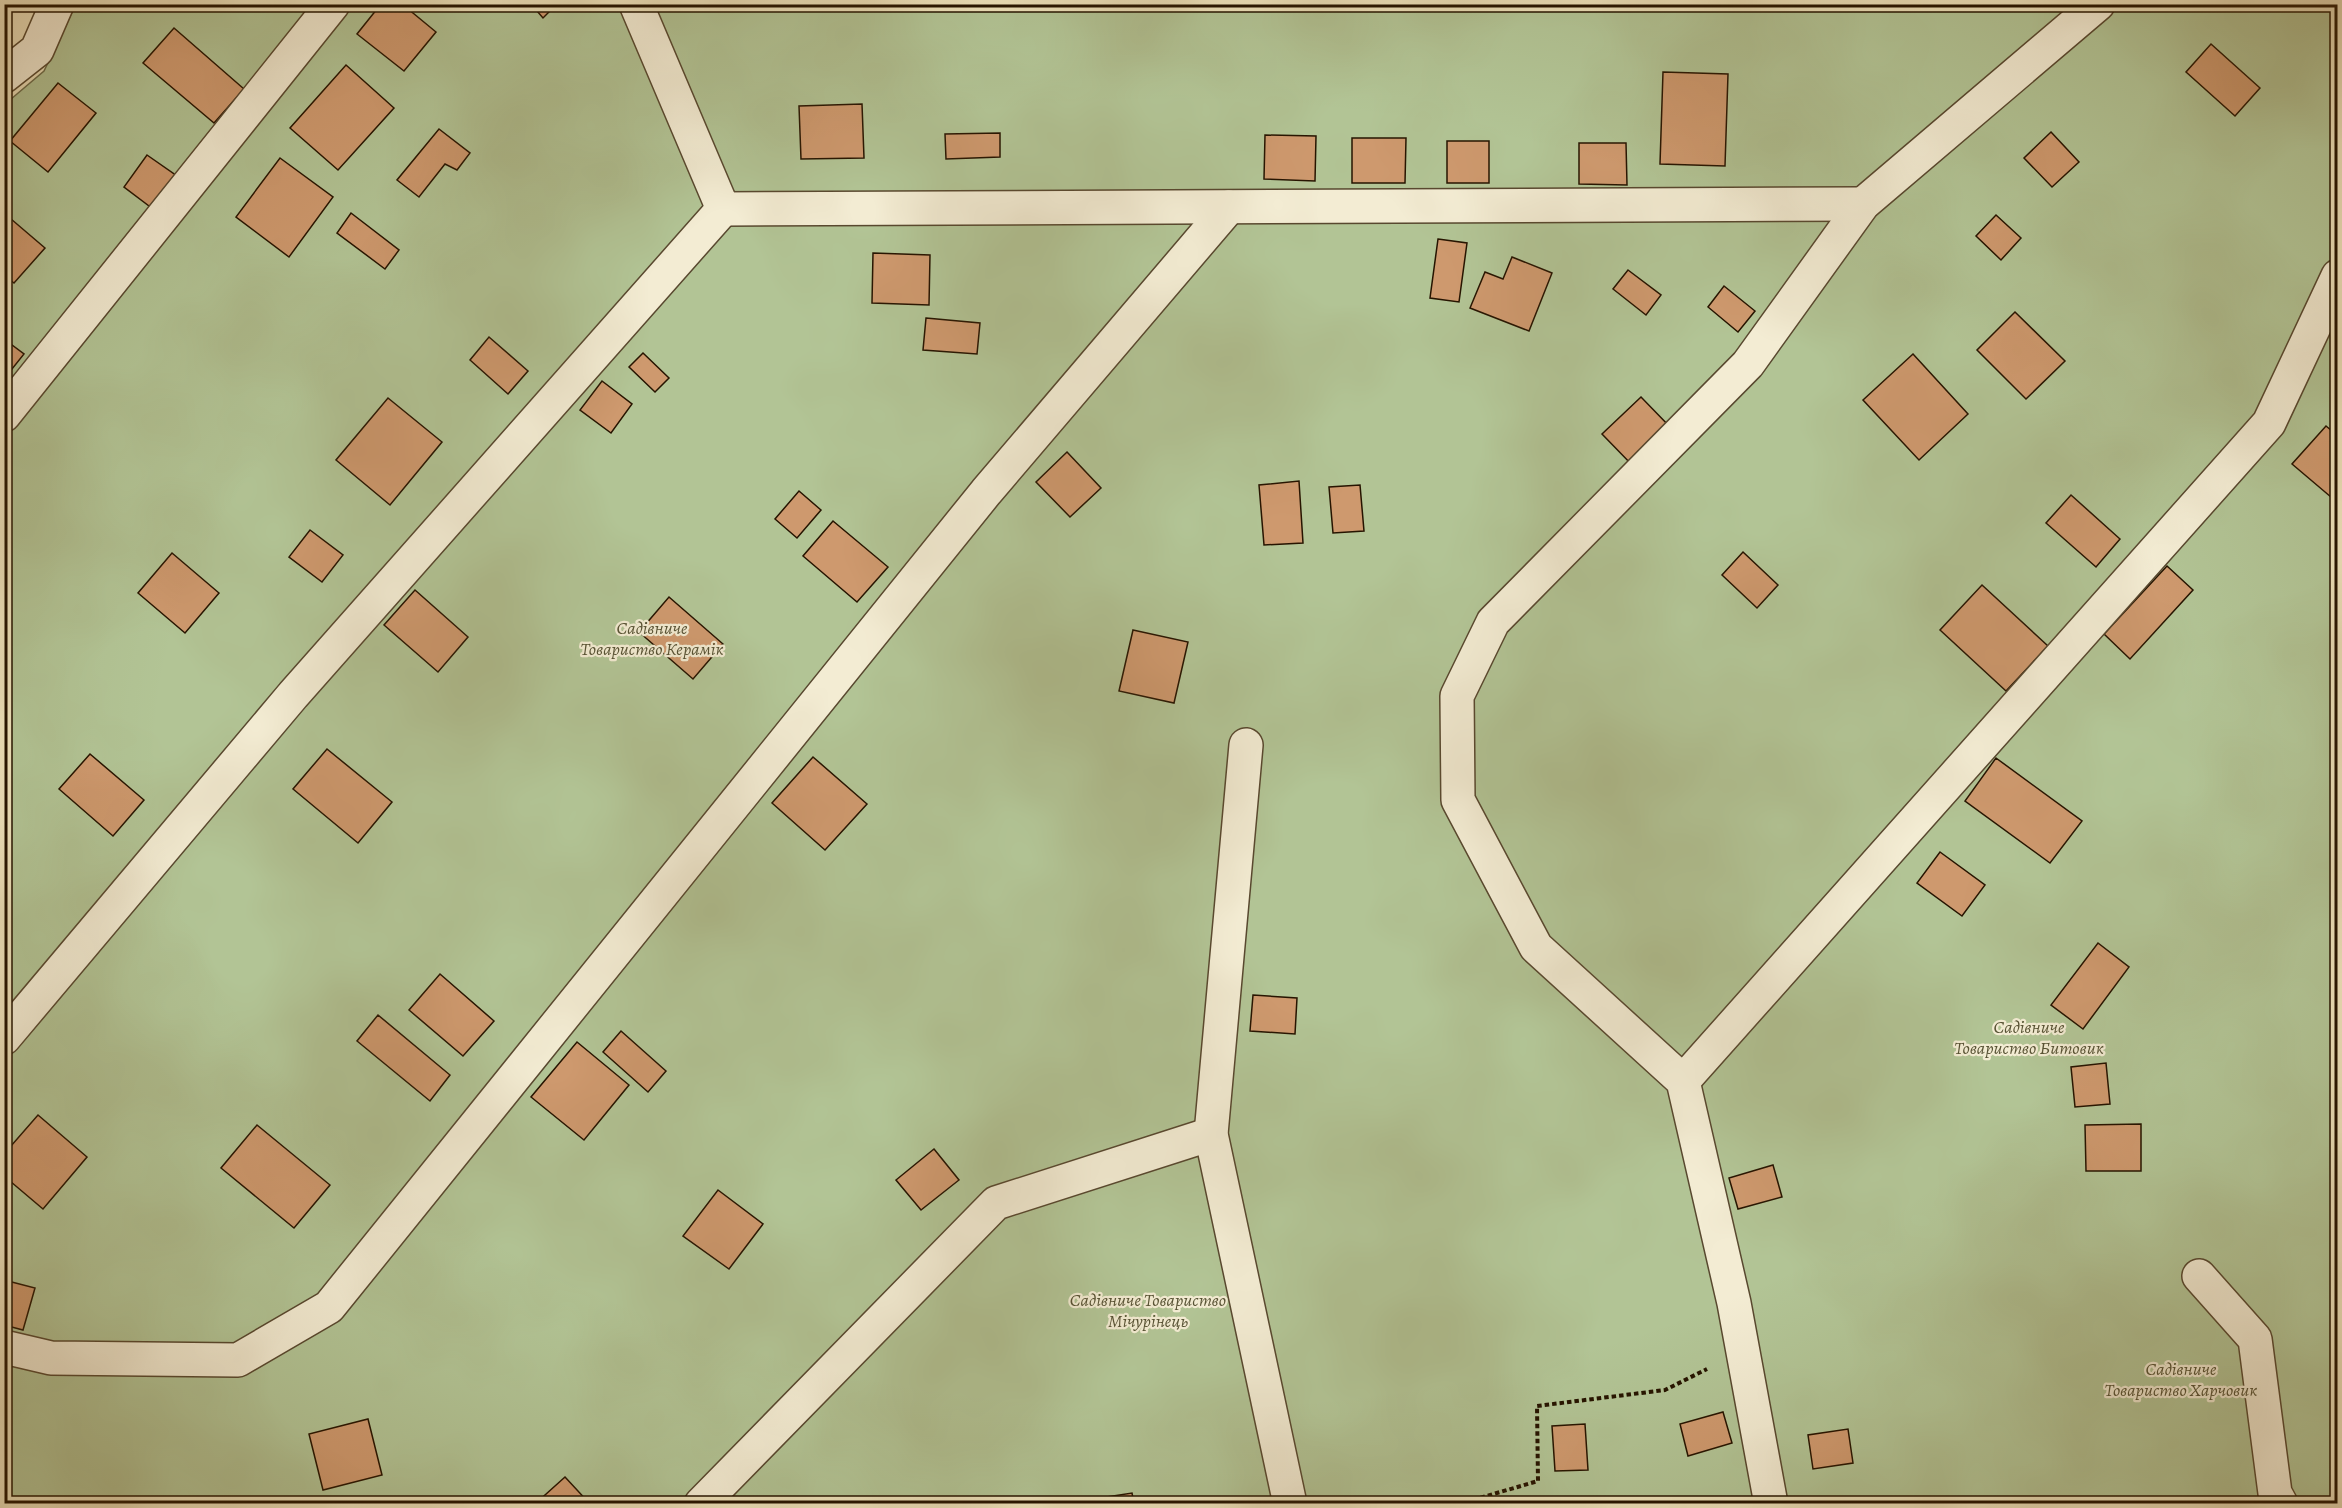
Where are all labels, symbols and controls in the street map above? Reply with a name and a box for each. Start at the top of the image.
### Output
park label: Садівниче Товариство Керамік [580,616,724,661]
park label: Садівниче Товариство Битовик [1954,1015,2104,1060]
park label: Садівниче Товариство Мічурінець [1070,1288,1226,1333]
park label: Садівниче Товариство Харчовик [2105,1357,2257,1402]

